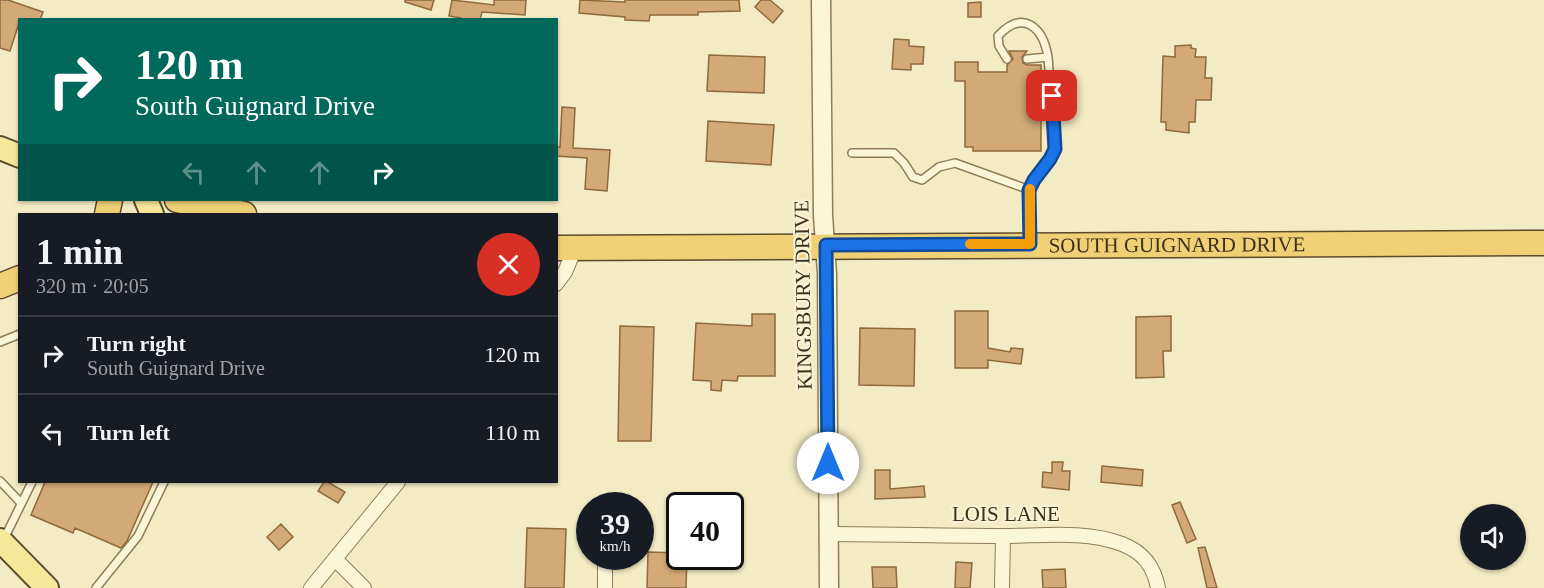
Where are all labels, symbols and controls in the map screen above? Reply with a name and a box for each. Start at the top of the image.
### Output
icon: right [36,42,114,120]
text: 120 m [135,42,244,88]
pin [1026,70,1077,121]
icon: arrive [1035,79,1068,112]
text: South Guignard Drive [135,91,375,121]
icon: left [177,156,210,189]
icon: ahead [240,156,273,189]
icon: ahead [303,156,336,189]
icon: right [366,156,399,189]
street label: KINGSBURY DRIVE [789,200,817,390]
text: 1 min [36,232,123,272]
street label: SOUTH GUIGNARD DRIVE [1049,232,1305,258]
button: close [477,233,540,296]
text: 320 m · 20:05 [36,275,149,297]
text: Turn right [87,331,186,356]
icon: right [36,339,69,372]
text: 120 m [484,342,540,367]
text: South Guignard Drive [87,357,265,379]
icon: left [36,417,69,450]
text: Turn left [87,420,170,445]
text: 110 m [485,420,540,445]
position arrow [796,431,860,495]
speed limit sign: 40 [666,492,744,570]
street label: LOIS LANE [952,502,1060,526]
map controls [1460,504,1526,570]
button: sound [1460,504,1526,570]
text: 39 [600,507,630,540]
text: km/h [600,538,630,554]

